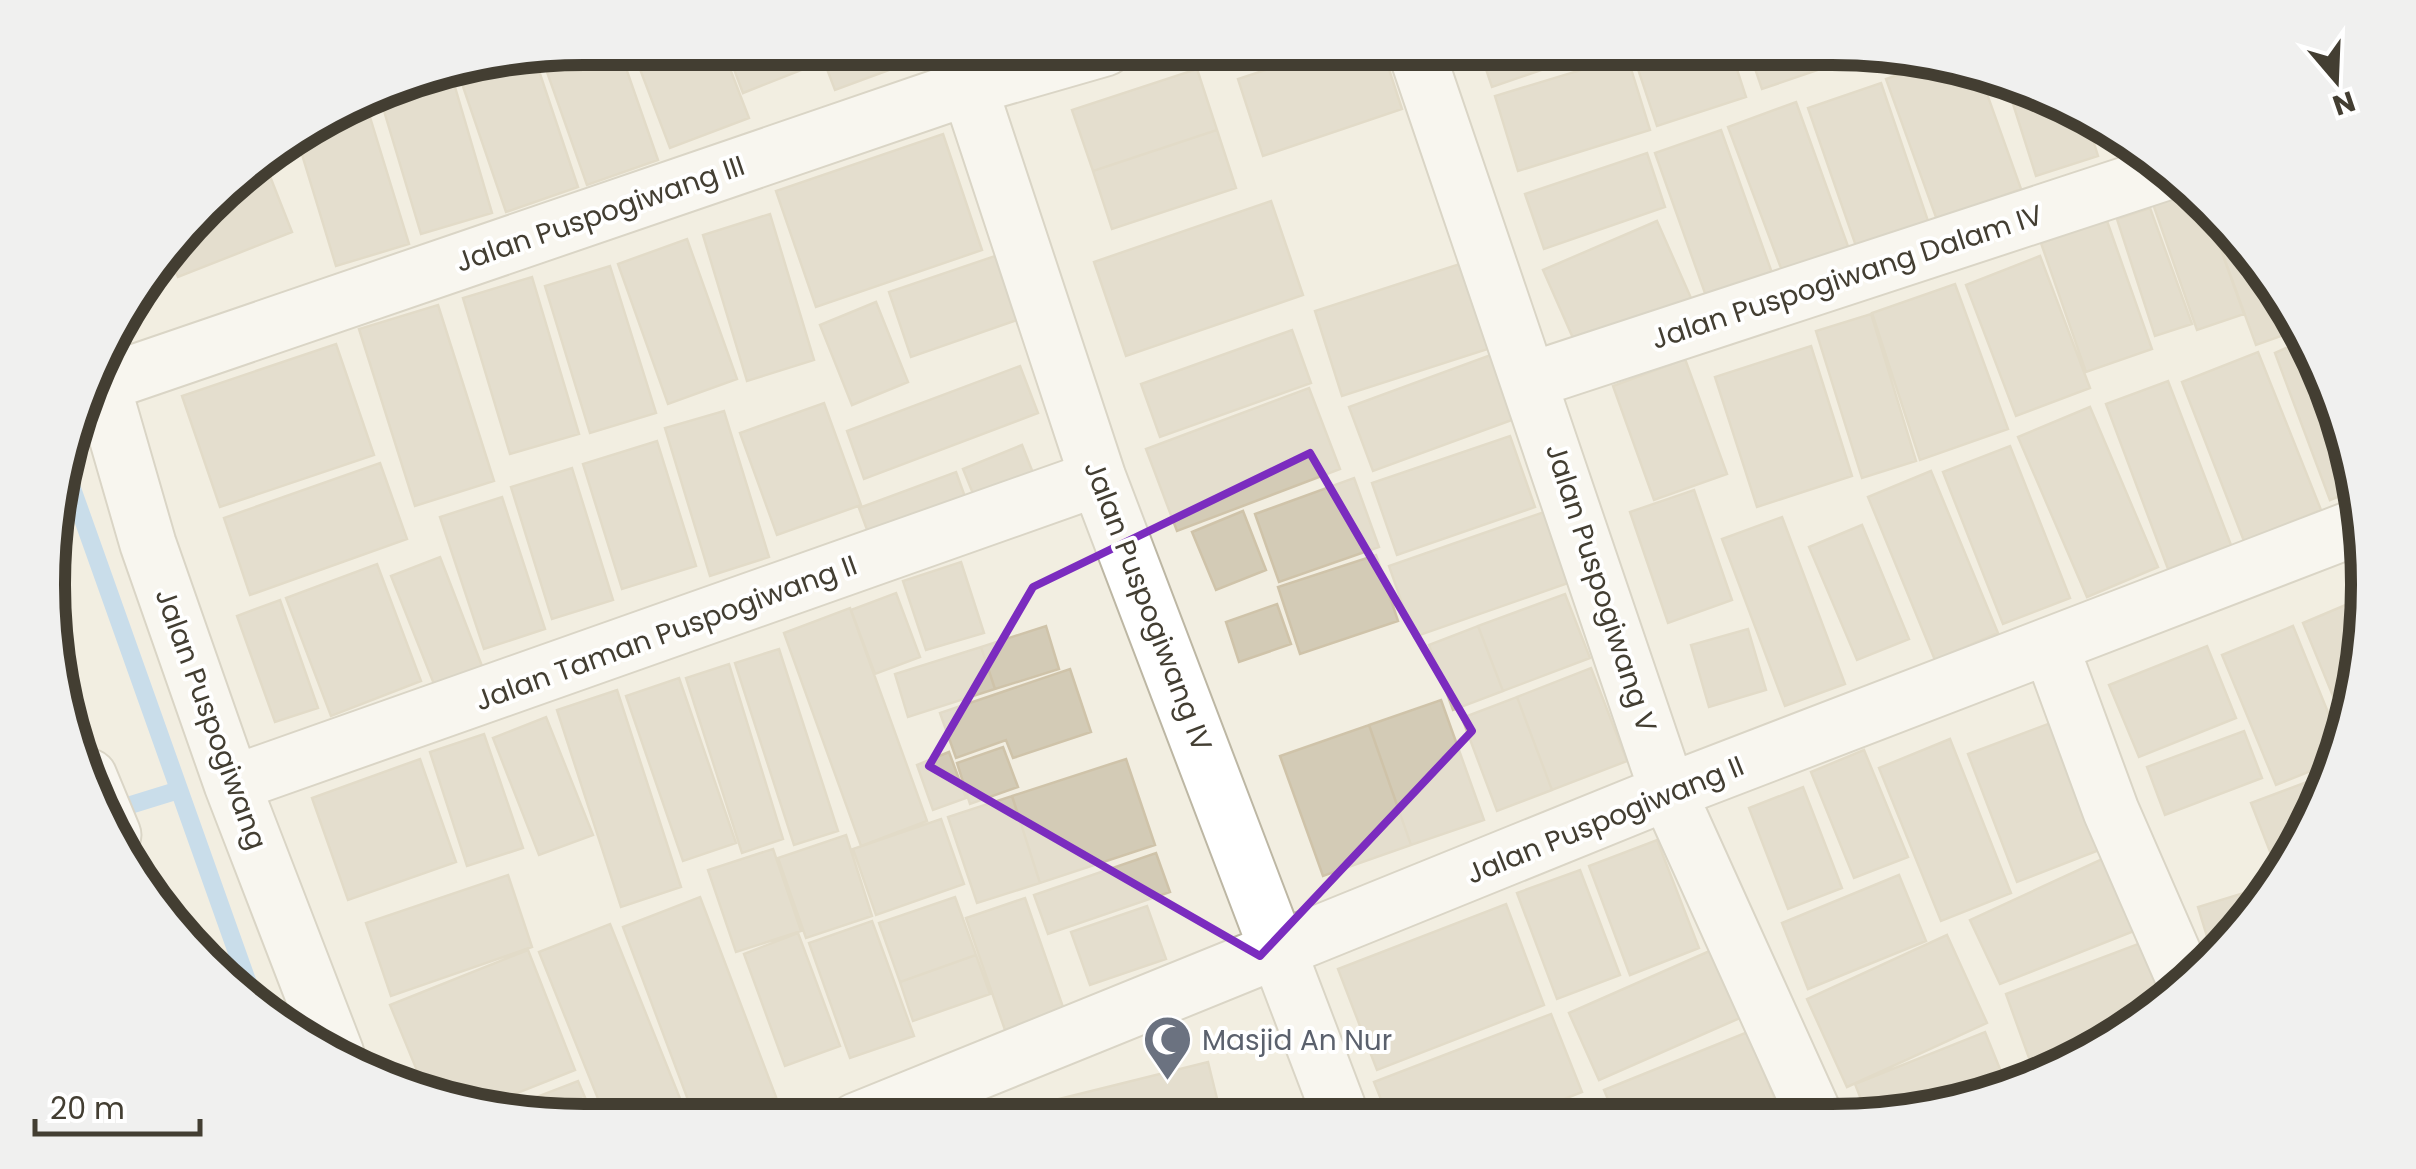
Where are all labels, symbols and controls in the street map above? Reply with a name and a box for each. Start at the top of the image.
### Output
north arrow [2286,30,2386,130]
text: N [2328,81,2360,125]
street label: Jalan Puspogiwang III [450,146,750,282]
street label: Jalan Puspogiwang Dalam IV [1646,195,2048,359]
street label: Jalan Puspogiwang V [1536,439,1666,737]
street label: Jalan Puspogiwang IV [1075,455,1221,757]
street label: Jalan Taman Puspogiwang II [470,546,862,720]
street label: Jalan Puspogiwang [146,583,276,855]
street label: Jalan Puspogiwang II [1460,746,1750,894]
mosque icon: Masjid An Nur [1141,1014,1193,1082]
place label: Masjid An Nur [1202,1021,1392,1060]
scale bar [35,1074,200,1136]
text: 20 m [50,1087,125,1130]

